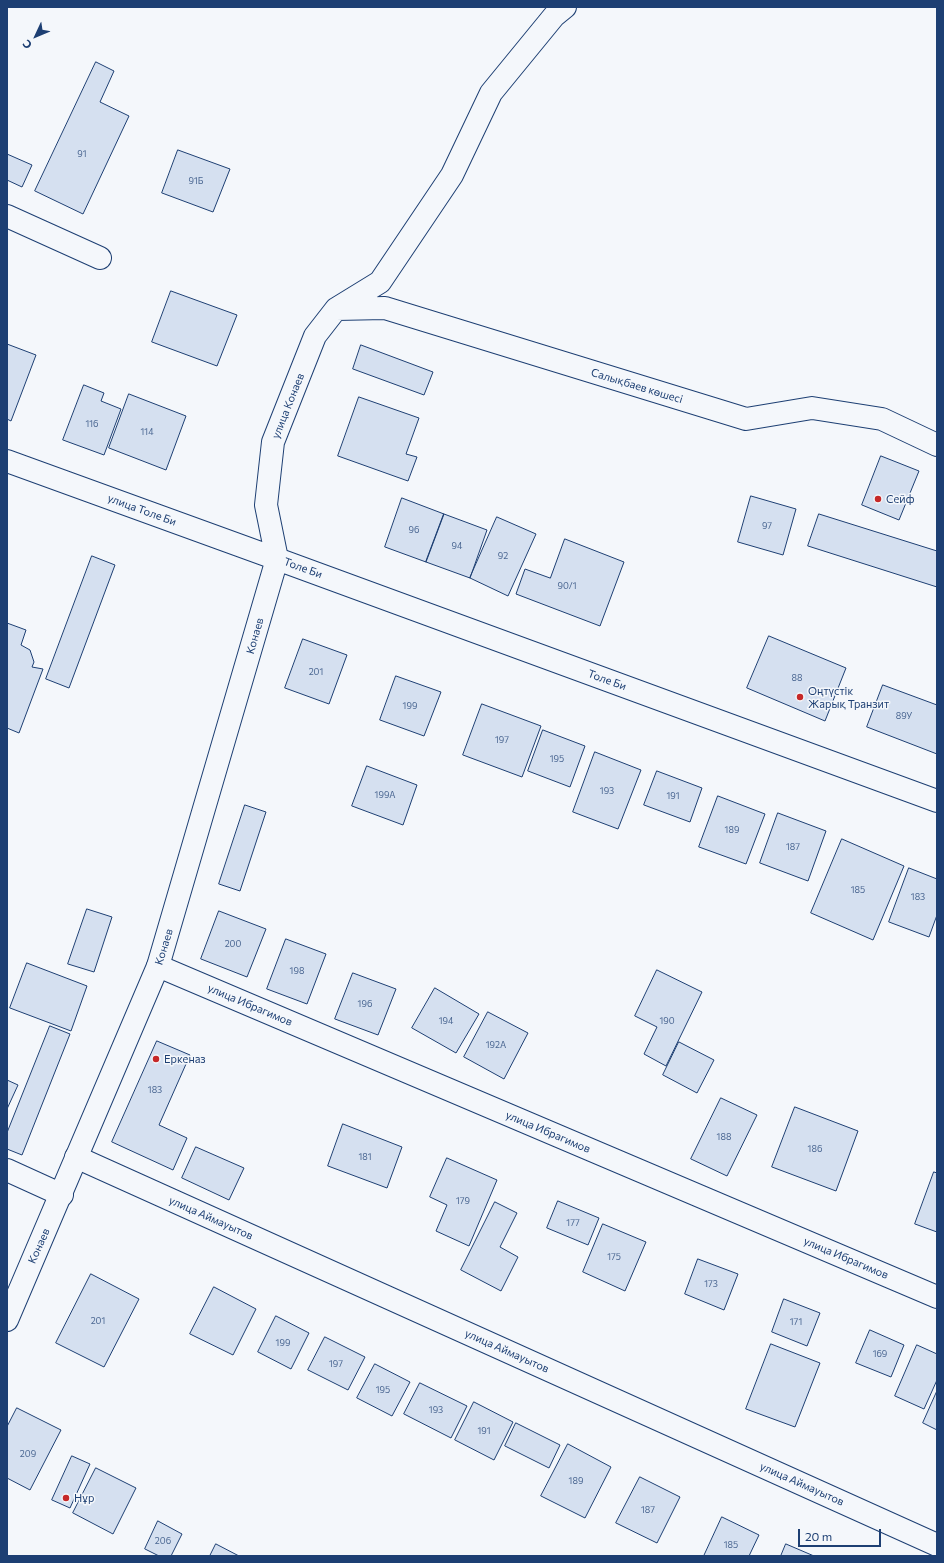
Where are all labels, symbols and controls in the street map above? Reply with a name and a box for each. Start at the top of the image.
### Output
north arrow [16,16,56,56]
text: С [20,37,34,52]
house number: 91 [77,149,87,159]
house number: 91Б [189,176,203,186]
street label: Салықбаев көшесі [590,366,684,406]
street label: улица Конаев [269,371,307,441]
house number: 116 [85,419,99,429]
house number: 114 [140,427,154,437]
street label: улица Толе Би [106,491,178,529]
place label: Сейф [886,492,914,506]
marker: Сейф [873,494,883,504]
house number: 97 [762,521,772,531]
house number: 96 [409,525,419,535]
house number: 94 [452,541,462,551]
house number: 92 [498,551,508,561]
street label: Толе Би [282,555,324,581]
house number: 90/1 [557,581,577,591]
street label: Конаев [244,616,266,656]
house number: 201 [309,667,323,677]
street label: Толе Би [586,667,628,693]
house number: 88 [792,673,802,683]
place label: Оңтүстік Жарық Транзит [808,684,889,710]
marker: Оңтүстік Жарық Транзит [795,692,805,702]
house number: 199 [403,701,417,711]
house number: 89У [896,711,912,721]
house number: 197 [495,735,509,745]
house number: 195 [550,754,564,764]
house number: 193 [600,786,614,796]
house number: 199А [375,790,395,800]
house number: 191 [666,791,680,801]
house number: 189 [725,825,739,835]
house number: 187 [786,842,800,852]
house number: 185 [851,885,865,895]
house number: 183 [911,892,925,902]
street label: Конаев [152,927,176,967]
house number: 200 [225,939,241,949]
house number: 198 [290,966,304,976]
street label: улица Ибрагимов [206,981,294,1029]
house number: 196 [358,999,372,1009]
house number: 194 [439,1016,453,1026]
house number: 190 [659,1016,675,1026]
house number: 192А [486,1040,506,1050]
place label: Еркеназ [164,1052,206,1066]
marker: Еркеназ [151,1054,161,1064]
house number: 183 [148,1085,162,1095]
street label: улица Ибрагимов [504,1108,592,1156]
house number: 188 [717,1132,731,1142]
house number: 186 [808,1144,822,1154]
house number: 181 [358,1152,372,1162]
street label: улица Аймауытов [167,1194,255,1242]
house number: 179 [456,1196,470,1206]
house number: 177 [566,1218,580,1228]
street label: Конаев [25,1226,53,1266]
street label: улица Ибрагимов [802,1234,890,1282]
house number: 175 [607,1252,621,1262]
house number: 173 [704,1279,718,1289]
house number: 201 [91,1316,105,1326]
house number: 171 [790,1317,802,1327]
street label: улица Аймауытов [463,1327,551,1375]
house number: 199 [276,1338,290,1348]
house number: 169 [873,1349,887,1359]
house number: 197 [329,1359,343,1369]
house number: 195 [376,1385,390,1395]
house number: 193 [429,1405,443,1415]
house number: 191 [477,1426,491,1436]
house number: 209 [20,1449,36,1459]
street label: улица Аймауытов [758,1460,846,1508]
house number: 189 [569,1476,583,1486]
place label: Нұр [74,1491,94,1505]
marker: Нұр [61,1493,71,1503]
house number: 187 [641,1505,655,1515]
scale bar [800,1521,883,1547]
text: 20 m [805,1529,832,1543]
house number: 206 [155,1536,171,1546]
house number: 185 [724,1540,738,1550]

